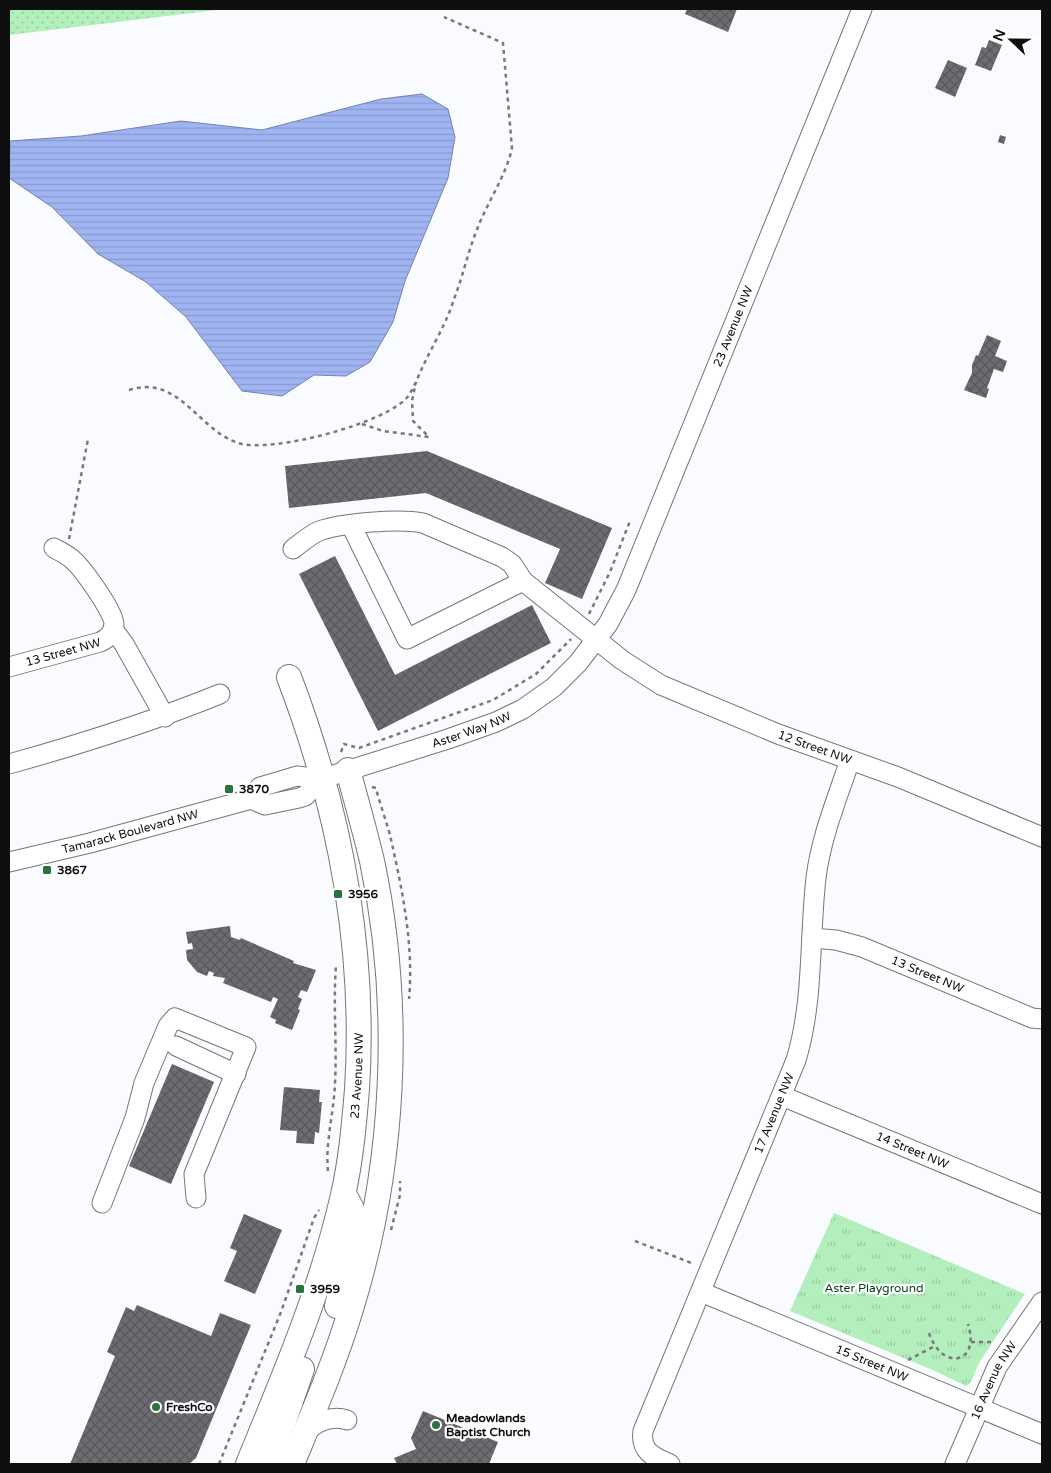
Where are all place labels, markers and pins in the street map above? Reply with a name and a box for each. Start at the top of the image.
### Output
place label: 3870 [239,782,270,796]
marker: 3870 [223,783,235,795]
place label: 3867 [57,863,88,877]
marker: 3867 [41,864,53,876]
place label: 3956 [348,887,379,901]
marker: 3956 [332,888,344,900]
place label: 3959 [310,1282,341,1296]
marker: 3959 [294,1283,306,1295]
place label: FreshCo [166,1400,213,1414]
marker: FreshCo [150,1401,162,1413]
place label: Meadowlands Baptist Church [446,1411,531,1440]
marker: Meadowlands Baptist Church [430,1419,442,1431]

